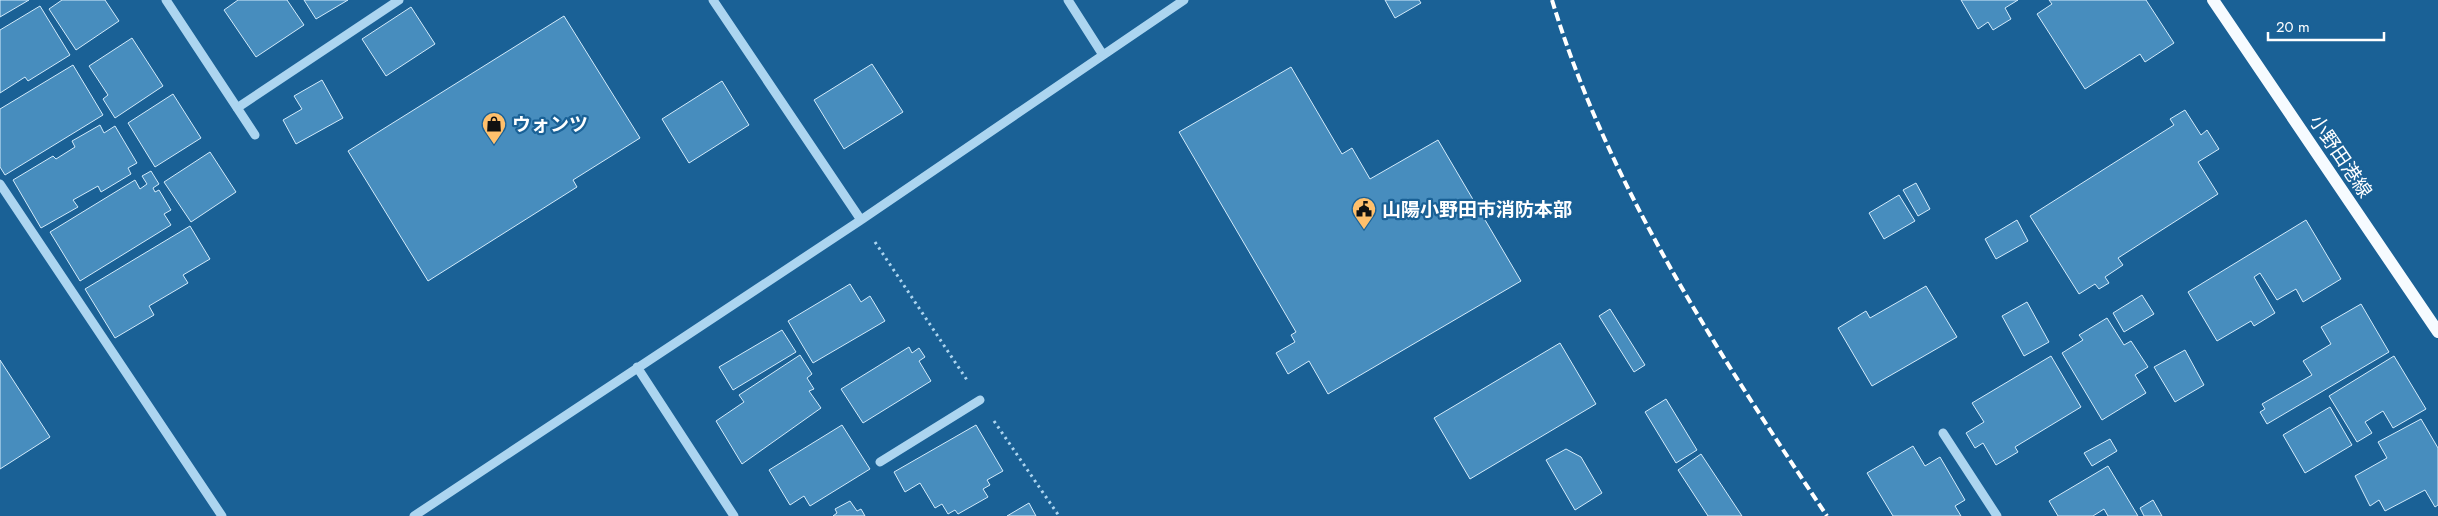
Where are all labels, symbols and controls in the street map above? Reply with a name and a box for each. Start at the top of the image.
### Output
scale bar [2268,10,2384,42]
text: 20 m [2276,16,2310,38]
street label: 小野田港線 [2303,109,2378,203]
shop icon: ウォンツ [481,111,507,145]
place label: ウォンツ [512,111,588,138]
public building icon: 山陽小野田市消防本部 [1351,196,1377,230]
place label: 山陽小野田市消防本部 [1382,196,1572,223]

